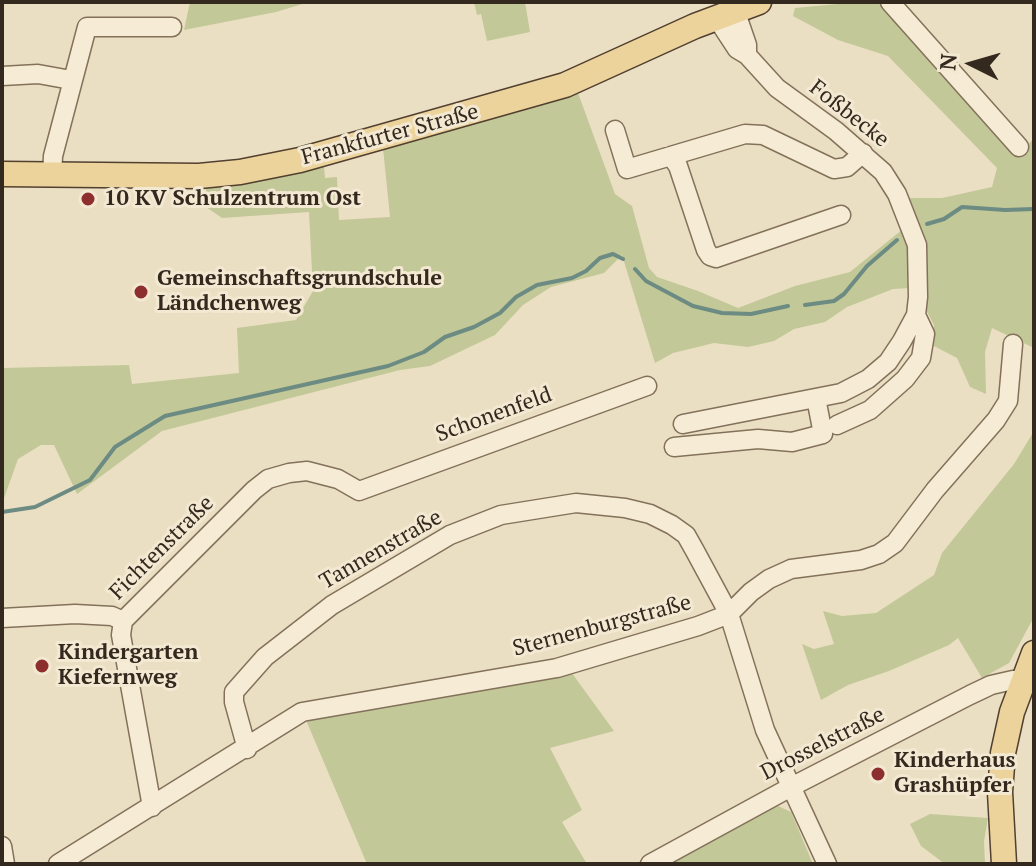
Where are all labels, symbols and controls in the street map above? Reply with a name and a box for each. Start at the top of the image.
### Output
north arrow [932,24,1012,104]
text: N [932,52,963,71]
street label: Foßbecke [804,75,894,153]
street label: Frankfurter Straße [299,99,481,171]
place label: 10 KV Schulzentrum Ost [104,186,361,212]
marker: 10 KV Schulzentrum Ost [79,190,97,208]
place label: Gemeinschaftsgrundschule Ländchenweg [157,266,442,318]
marker: Gemeinschaftsgrundschule Ländchenweg [132,283,150,301]
street label: Schonenfeld [432,382,556,448]
street label: Fichtenstraße [104,490,220,606]
street label: Tannenstraße [315,504,447,596]
street label: Sternenburgstraße [510,589,694,663]
place label: Kindergarten Kiefernweg [58,640,198,692]
marker: Kindergarten Kiefernweg [33,657,51,675]
street label: Drosselstraße [757,702,889,786]
place label: Kinderhaus Grashüpfer [894,748,1016,800]
marker: Kinderhaus Grashüpfer [869,765,887,783]

